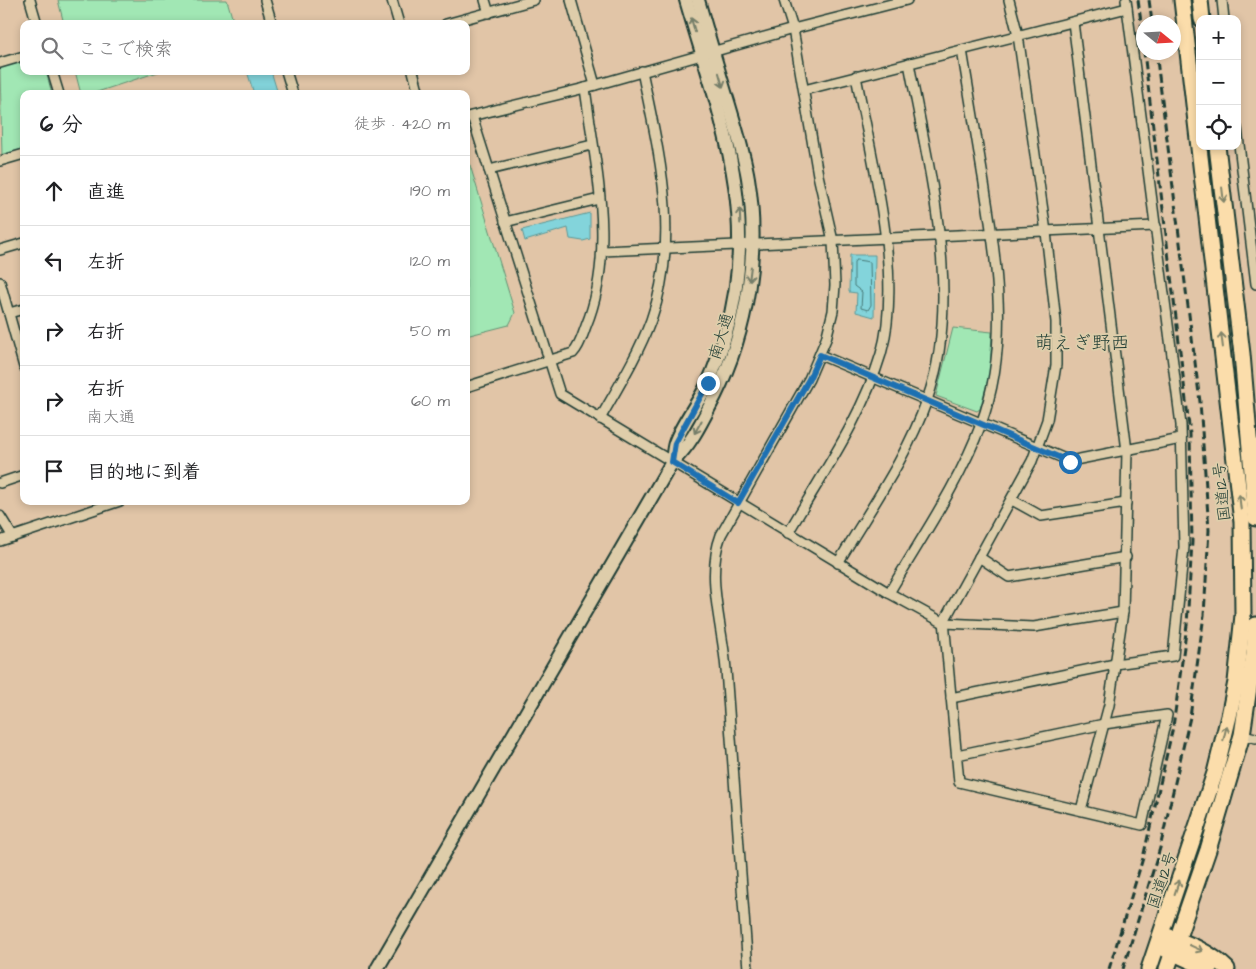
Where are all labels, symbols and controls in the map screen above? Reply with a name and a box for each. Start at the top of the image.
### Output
north arrow [1136,15,1181,60]
map controls [1196,15,1241,150]
button: + [1196,15,1241,60]
one-way arrow [688,17,698,33]
search box [20,20,470,75]
icon: search [38,34,66,62]
text: ここで検索 [78,36,173,63]
button: − [1196,60,1241,105]
one-way arrow [717,72,727,88]
button: locate [1196,105,1241,150]
text: 6 分 [40,110,83,139]
text: 徒歩 · 420 m [354,113,450,135]
icon: ahead [40,177,68,205]
text: 直進 [87,179,125,206]
text: 190 m [410,180,450,202]
one-way arrow [1218,186,1228,202]
one-way arrow [735,209,744,225]
icon: left [40,247,68,275]
text: 左折 [87,249,125,276]
text: 120 m [410,250,450,272]
one-way arrow [745,266,755,282]
street label: 南大通 [703,310,738,362]
icon: right [40,317,68,345]
text: 右折 [87,319,125,346]
text: 50 m [410,320,450,342]
district label: 萌えぎ野西 [1034,330,1130,357]
one-way arrow [1217,332,1227,348]
route end [697,372,720,395]
text: 右折 [87,376,125,403]
icon: right [40,387,68,415]
text: 60 m [411,390,450,412]
text: 南大通 [87,406,135,428]
one-way arrow [693,419,703,434]
route start [1059,451,1082,474]
icon: arrive [40,457,68,485]
text: 目的地に到着 [87,459,201,486]
street label: 国道12号 [1208,461,1236,522]
one-way arrow [1235,494,1245,510]
one-way arrow [1221,725,1230,741]
street label: 国道12号 [1142,849,1182,912]
one-way arrow [1172,880,1182,896]
one-way arrow [1188,943,1203,953]

